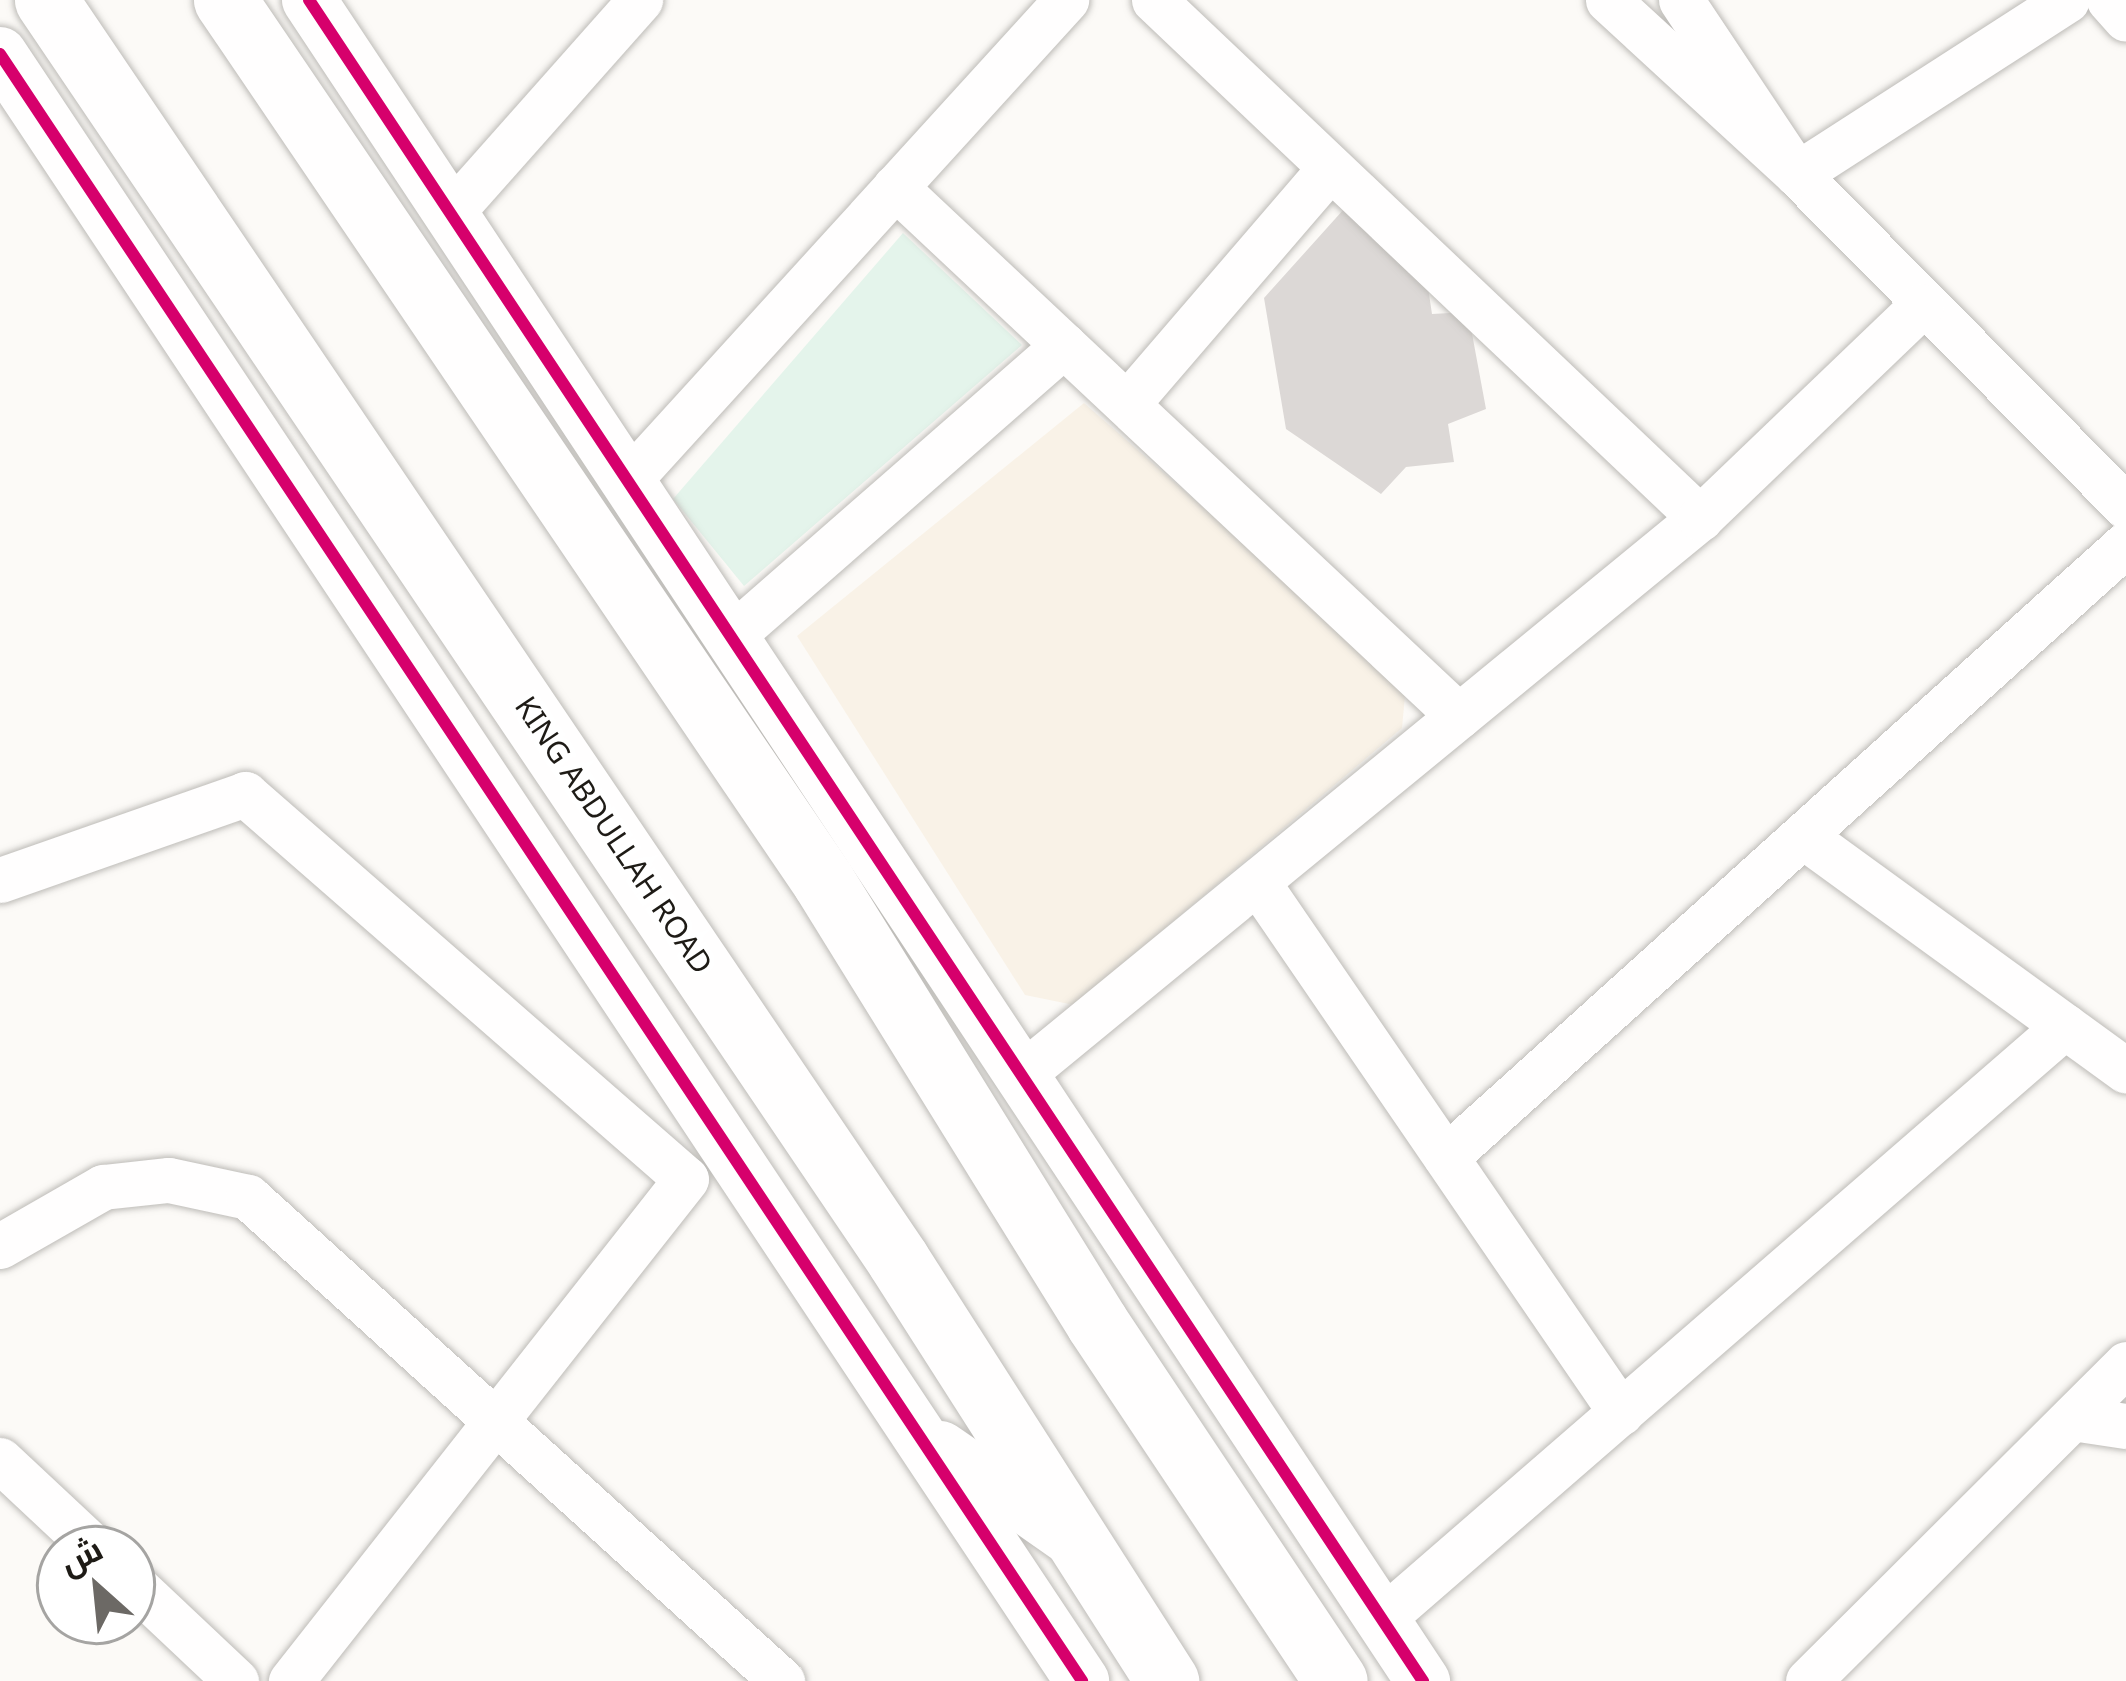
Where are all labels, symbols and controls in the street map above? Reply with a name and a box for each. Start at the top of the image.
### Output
street label: KING ABDULLAH ROAD [508,689,720,981]
north arrow [36,1525,156,1645]
text: ش [52,1525,110,1585]

